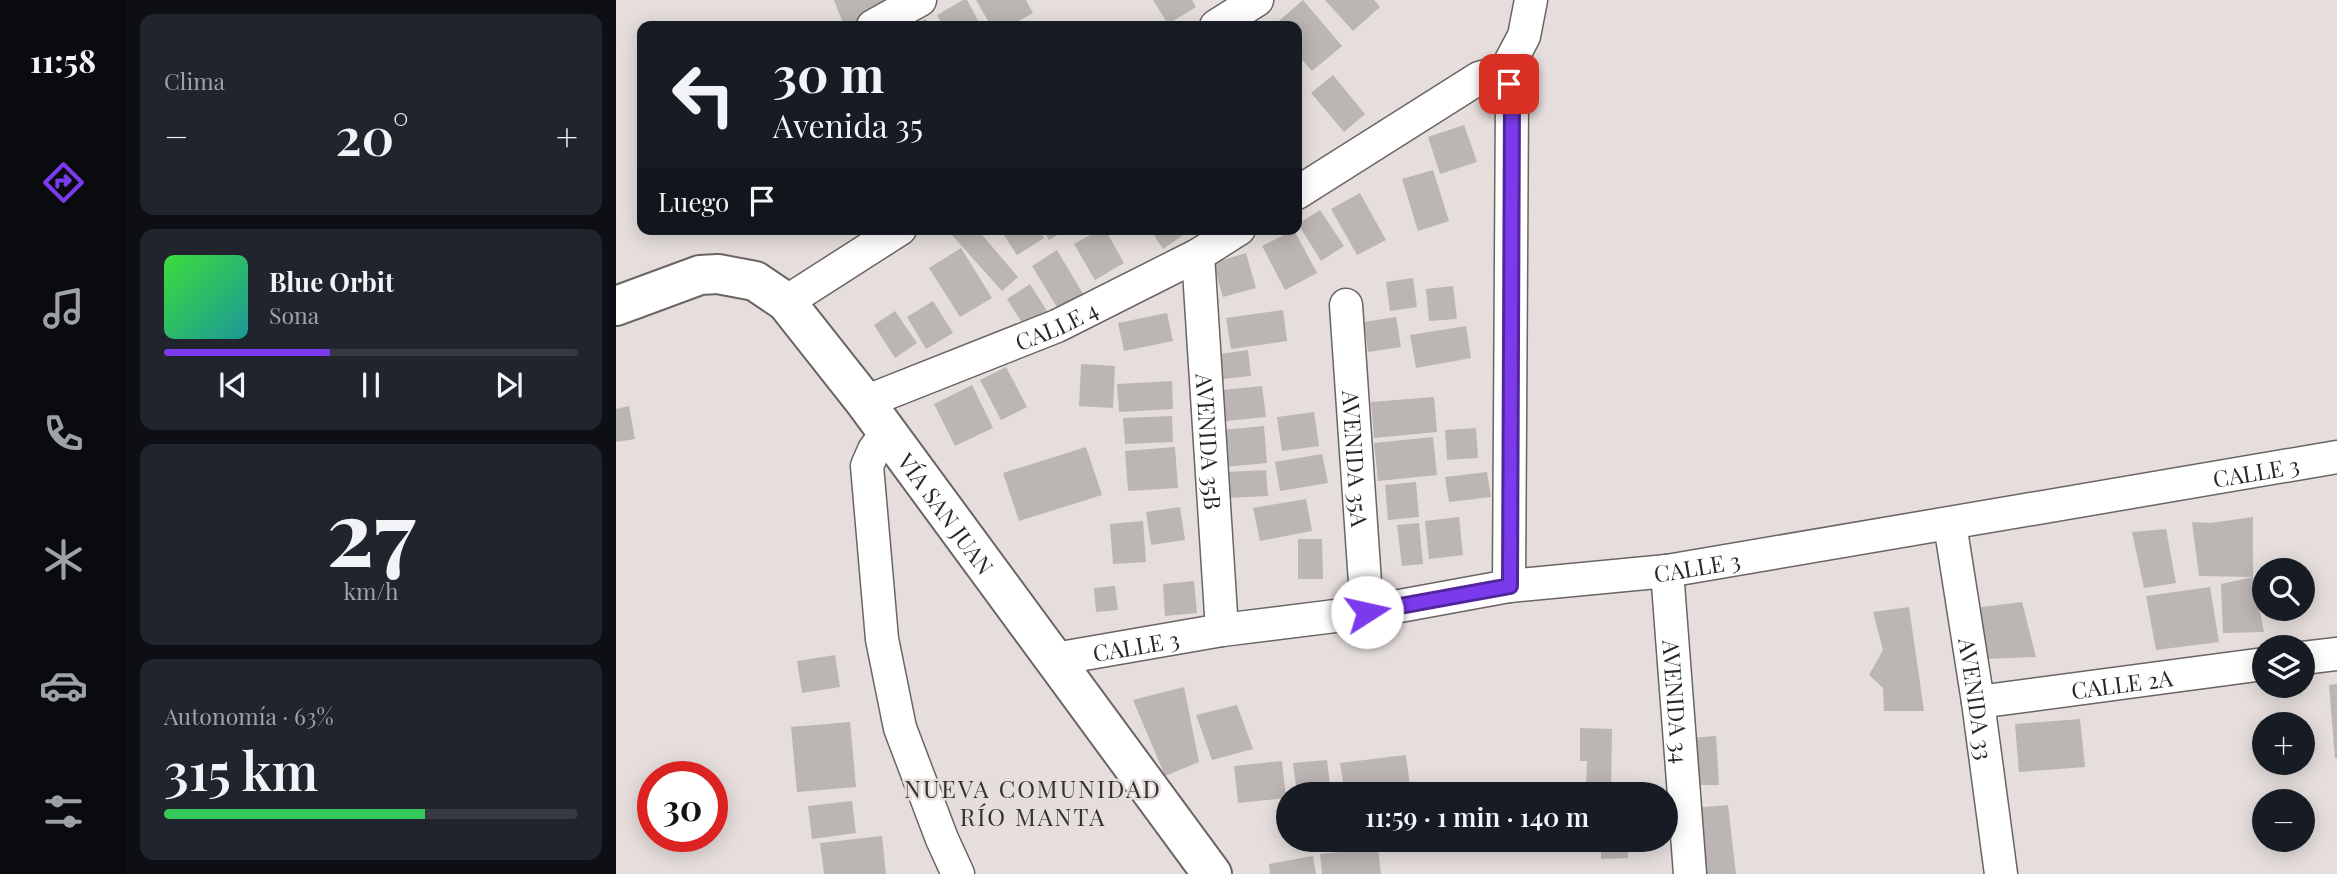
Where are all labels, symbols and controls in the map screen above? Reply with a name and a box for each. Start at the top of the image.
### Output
text: 11:58 [30,38,96,81]
text: 30 m [773,40,884,105]
icon: left [658,49,749,140]
pin [1479,54,1539,114]
text: Clima [164,65,225,96]
icon: arrive [1490,65,1528,103]
text: 20° [335,100,409,169]
text: Avenida 35 [773,103,923,146]
text: − [164,110,189,161]
text: + [556,110,578,161]
icon: directions [39,158,88,207]
icon: arrive [743,182,781,220]
text: Luego [658,184,729,219]
text: Blue Orbit [269,264,394,299]
icon: music [39,284,88,333]
street label: CALLE 4 [1010,293,1103,357]
text: Sona [269,299,319,330]
icon: previous [214,366,252,404]
icon: pause [352,366,390,404]
icon: next [490,366,528,404]
street label: AVENIDA 35B [1190,371,1230,511]
street label: AVENIDA 35A [1336,388,1377,528]
icon: phone [39,409,88,458]
street label: VÍA SAN JUAN [891,445,1002,580]
street label: CALLE 3 [2210,448,2301,493]
text: 27 [327,469,416,590]
icon: climate [39,535,88,584]
street label: CALLE 3 [1652,543,1742,588]
map controls [2252,558,2315,852]
button: search [2252,558,2315,621]
text: km/h [343,575,399,606]
position arrow [1330,575,1404,649]
street label: CALLE 3 [1090,622,1181,668]
street label: AVENIDA 33 [1952,635,2001,762]
button: layers [2252,635,2315,698]
street label: AVENIDA 34 [1657,638,1697,765]
icon: car [39,661,88,710]
street label: CALLE 2A [2069,661,2175,705]
text: Autonomía · 63% [164,700,333,731]
button: + [2252,712,2315,775]
text: 315 km [164,735,318,804]
speed limit sign: 30 [637,761,728,852]
district label: NUEVA COMUNIDAD RÍO MANTA [904,772,1162,832]
icon: filters [39,787,88,836]
button: − [2252,789,2315,852]
text: 11:59 · 1 min · 140 m [1365,799,1589,834]

